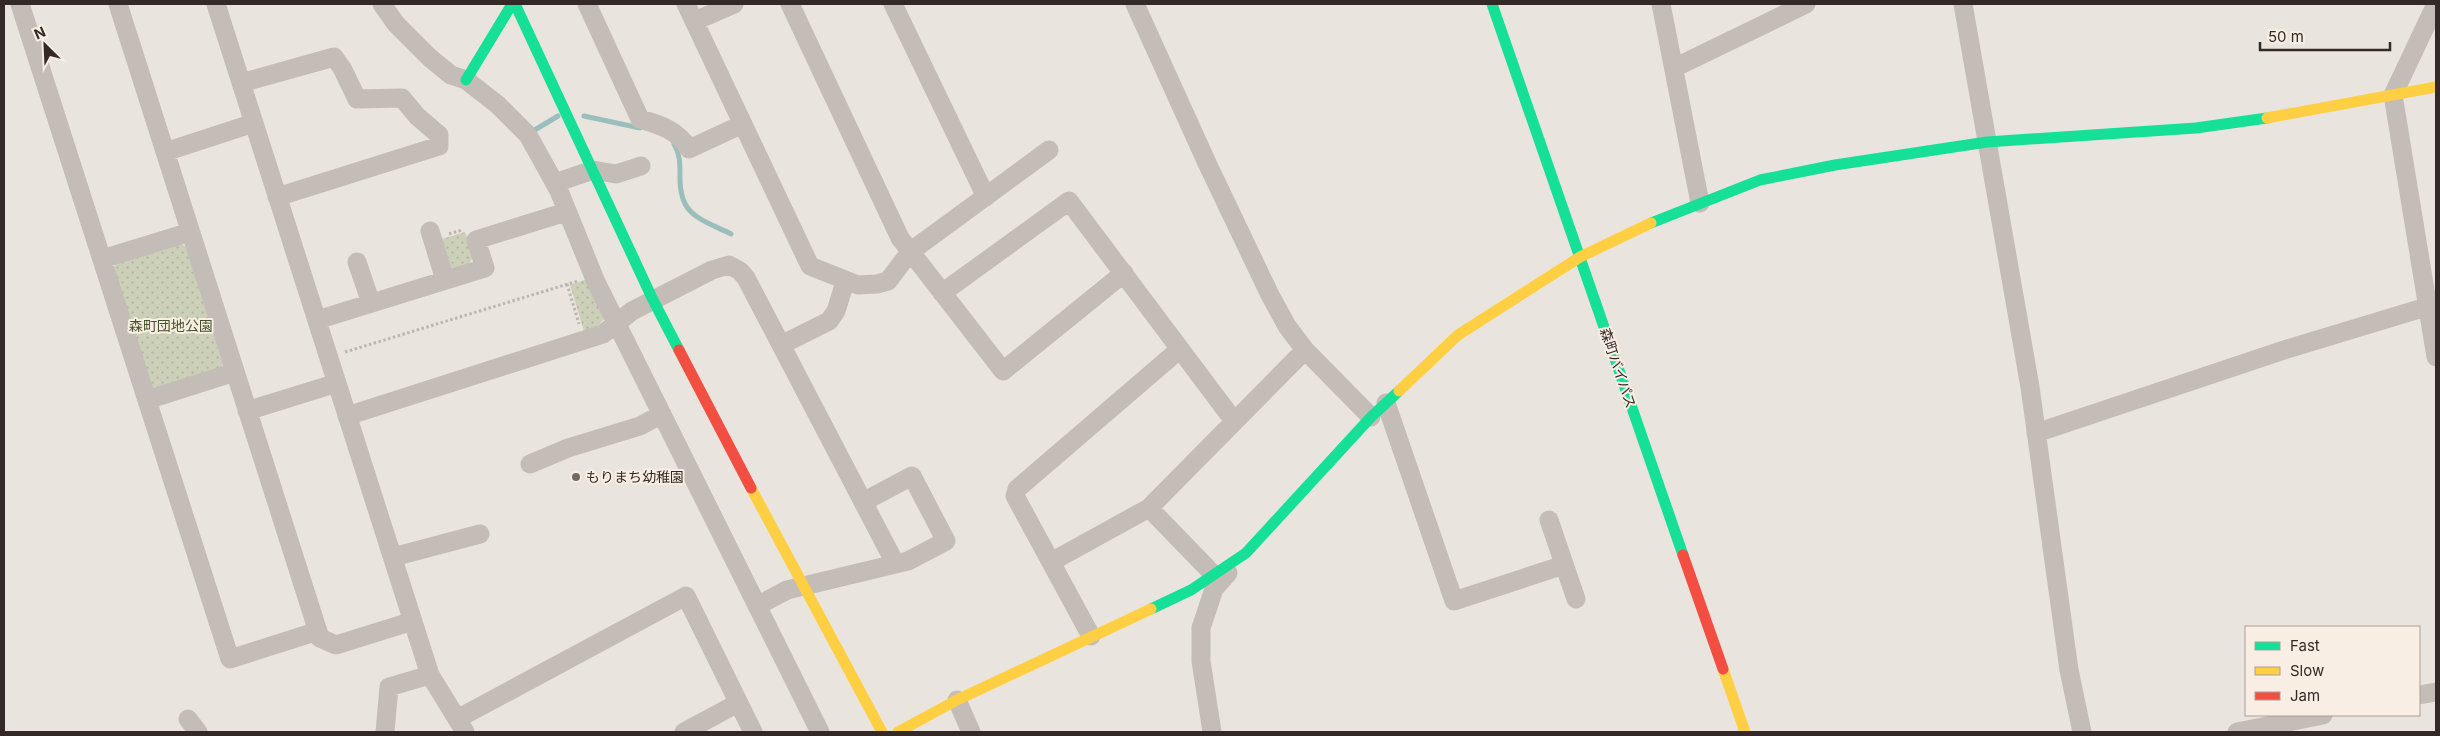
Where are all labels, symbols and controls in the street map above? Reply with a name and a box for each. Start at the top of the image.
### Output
north arrow [20,20,70,70]
scale bar [2260,20,2390,52]
text: N [31,23,48,43]
text: 50 m [2268,27,2304,46]
park label: 森町団地公園 [129,317,213,334]
street label: 森町バイパス [1597,325,1640,410]
place label: もりまち幼稚園 [586,468,684,485]
marker: もりまち幼稚園 [570,471,582,483]
legend [2245,626,2420,716]
text: Fast [2290,636,2320,655]
text: Slow [2290,661,2324,680]
text: Jam [2290,686,2320,705]

